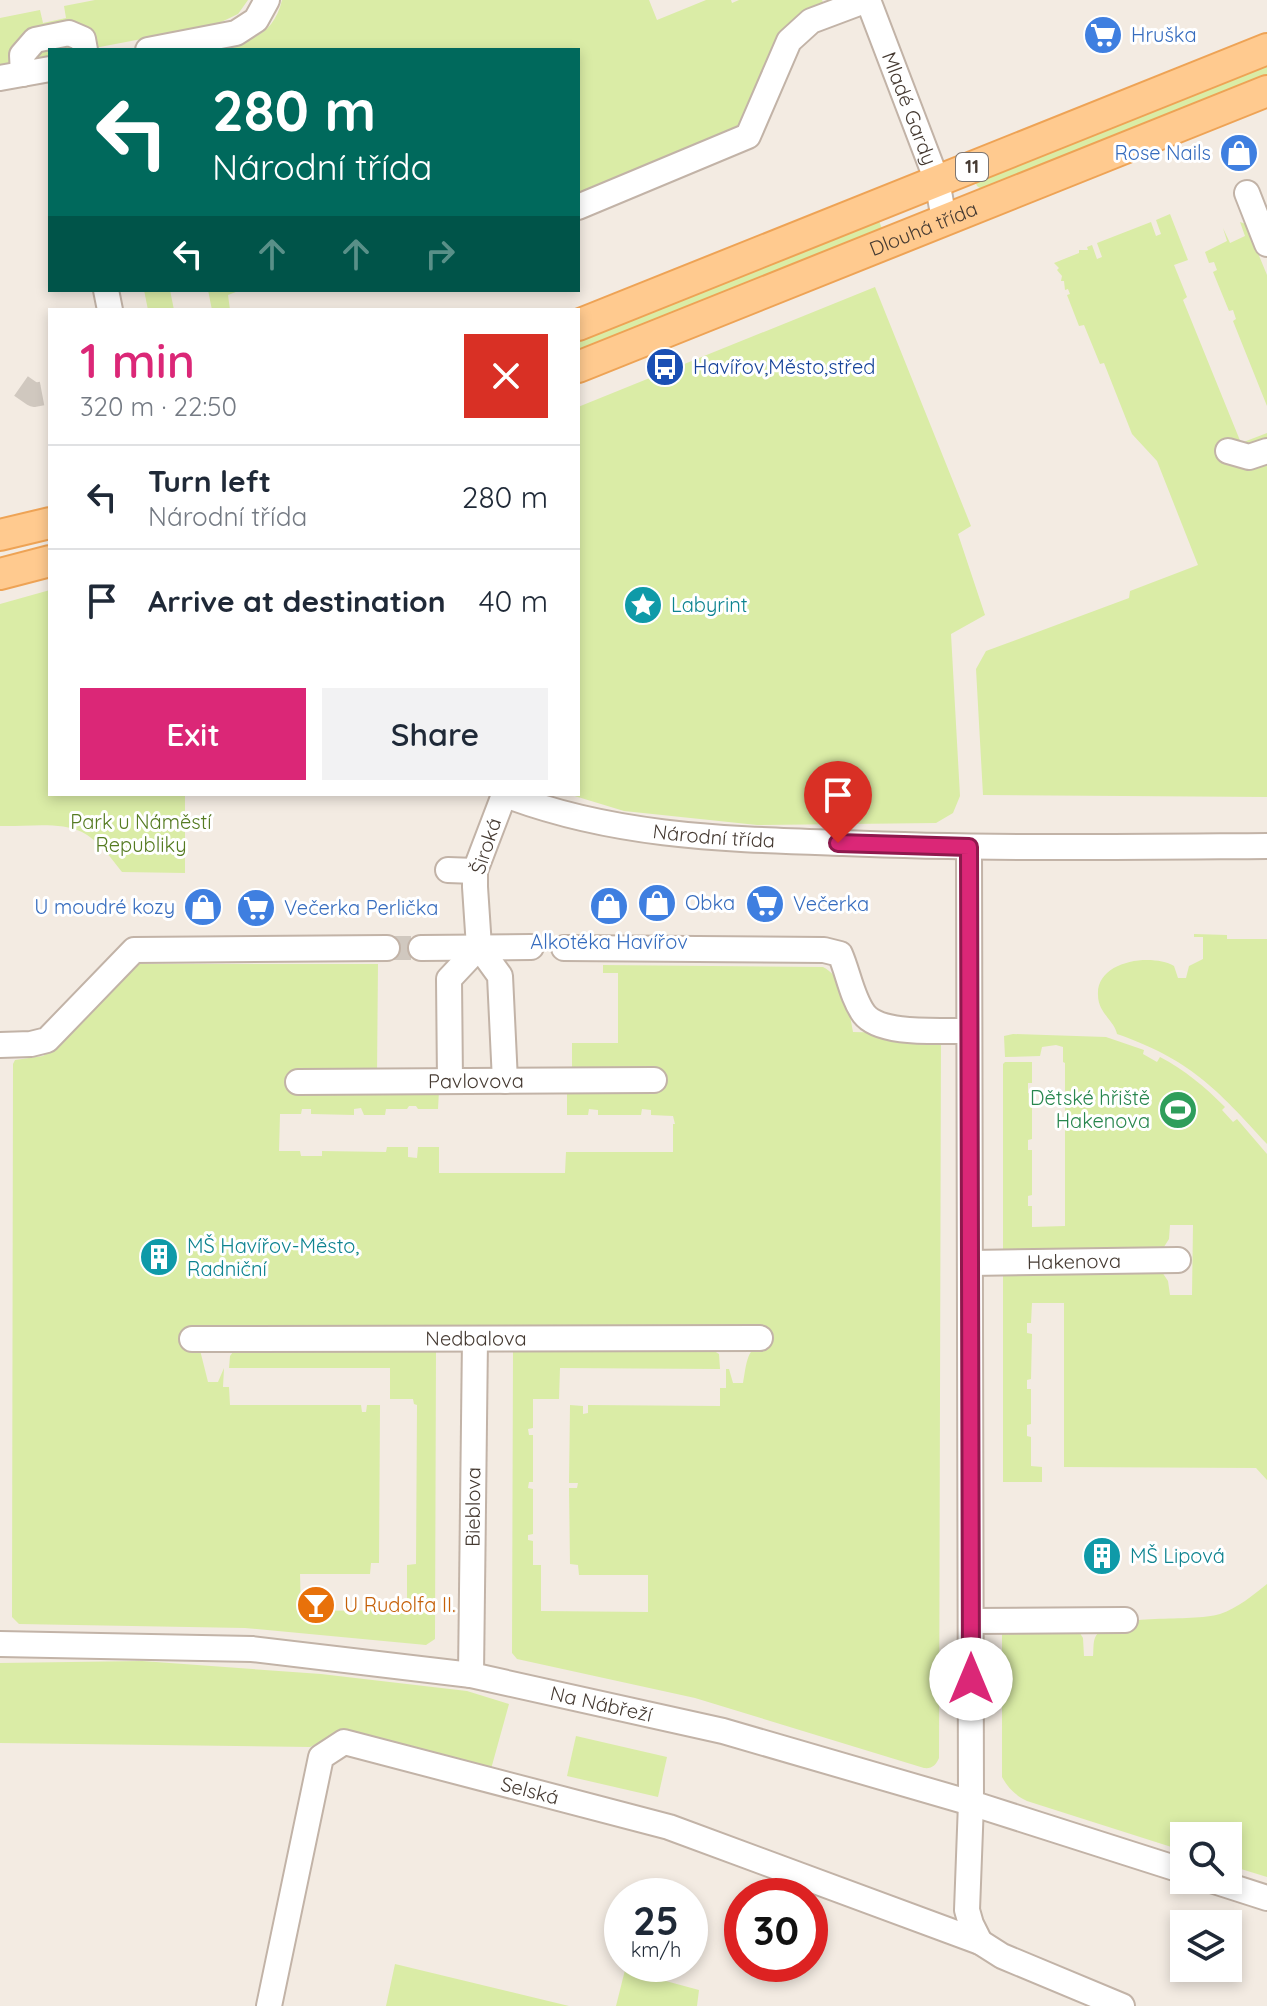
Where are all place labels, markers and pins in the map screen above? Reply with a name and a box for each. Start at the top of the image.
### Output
supermarket icon: Hruška [1082,14,1124,56]
place label: Hruška [1131,22,1197,47]
shop icon: Rose Nails [1218,132,1260,174]
place label: Rose Nails [1115,140,1211,165]
bus stop icon: Havířov,Město,střed [644,346,686,388]
place label: Havířov,Město,střed [693,354,875,379]
place icon: Labyrint [622,584,664,626]
place label: Labyrint [671,592,748,617]
pin [804,761,872,843]
shop icon: Obka [636,882,678,924]
supermarket icon: Večerka [744,883,786,925]
shop icon: Alkotéka Havířov [588,885,630,927]
shop icon: U moudré kozy [182,886,224,928]
supermarket icon: Večerka Perlička [235,887,277,929]
place label: Obka [685,890,735,915]
place label: Večerka [793,891,869,916]
place label: U moudré kozy [34,894,175,919]
place label: Večerka Perlička [284,895,438,920]
place label: Alkotéka Havířov [530,929,688,954]
place label: Dětské hřiště Hakenova [1030,1085,1150,1133]
sports icon: Dětské hřiště Hakenova [1157,1089,1199,1131]
place label: MŠ Havířov-Město, Radniční [187,1233,359,1281]
building icon: MŠ Havířov-Město, Radniční [138,1236,180,1278]
building icon: MŠ Lipová [1081,1535,1123,1577]
place label: MŠ Lipová [1130,1543,1225,1568]
bar icon: U Rudolfa II. [295,1584,337,1626]
place label: U Rudolfa II. [344,1592,456,1617]

